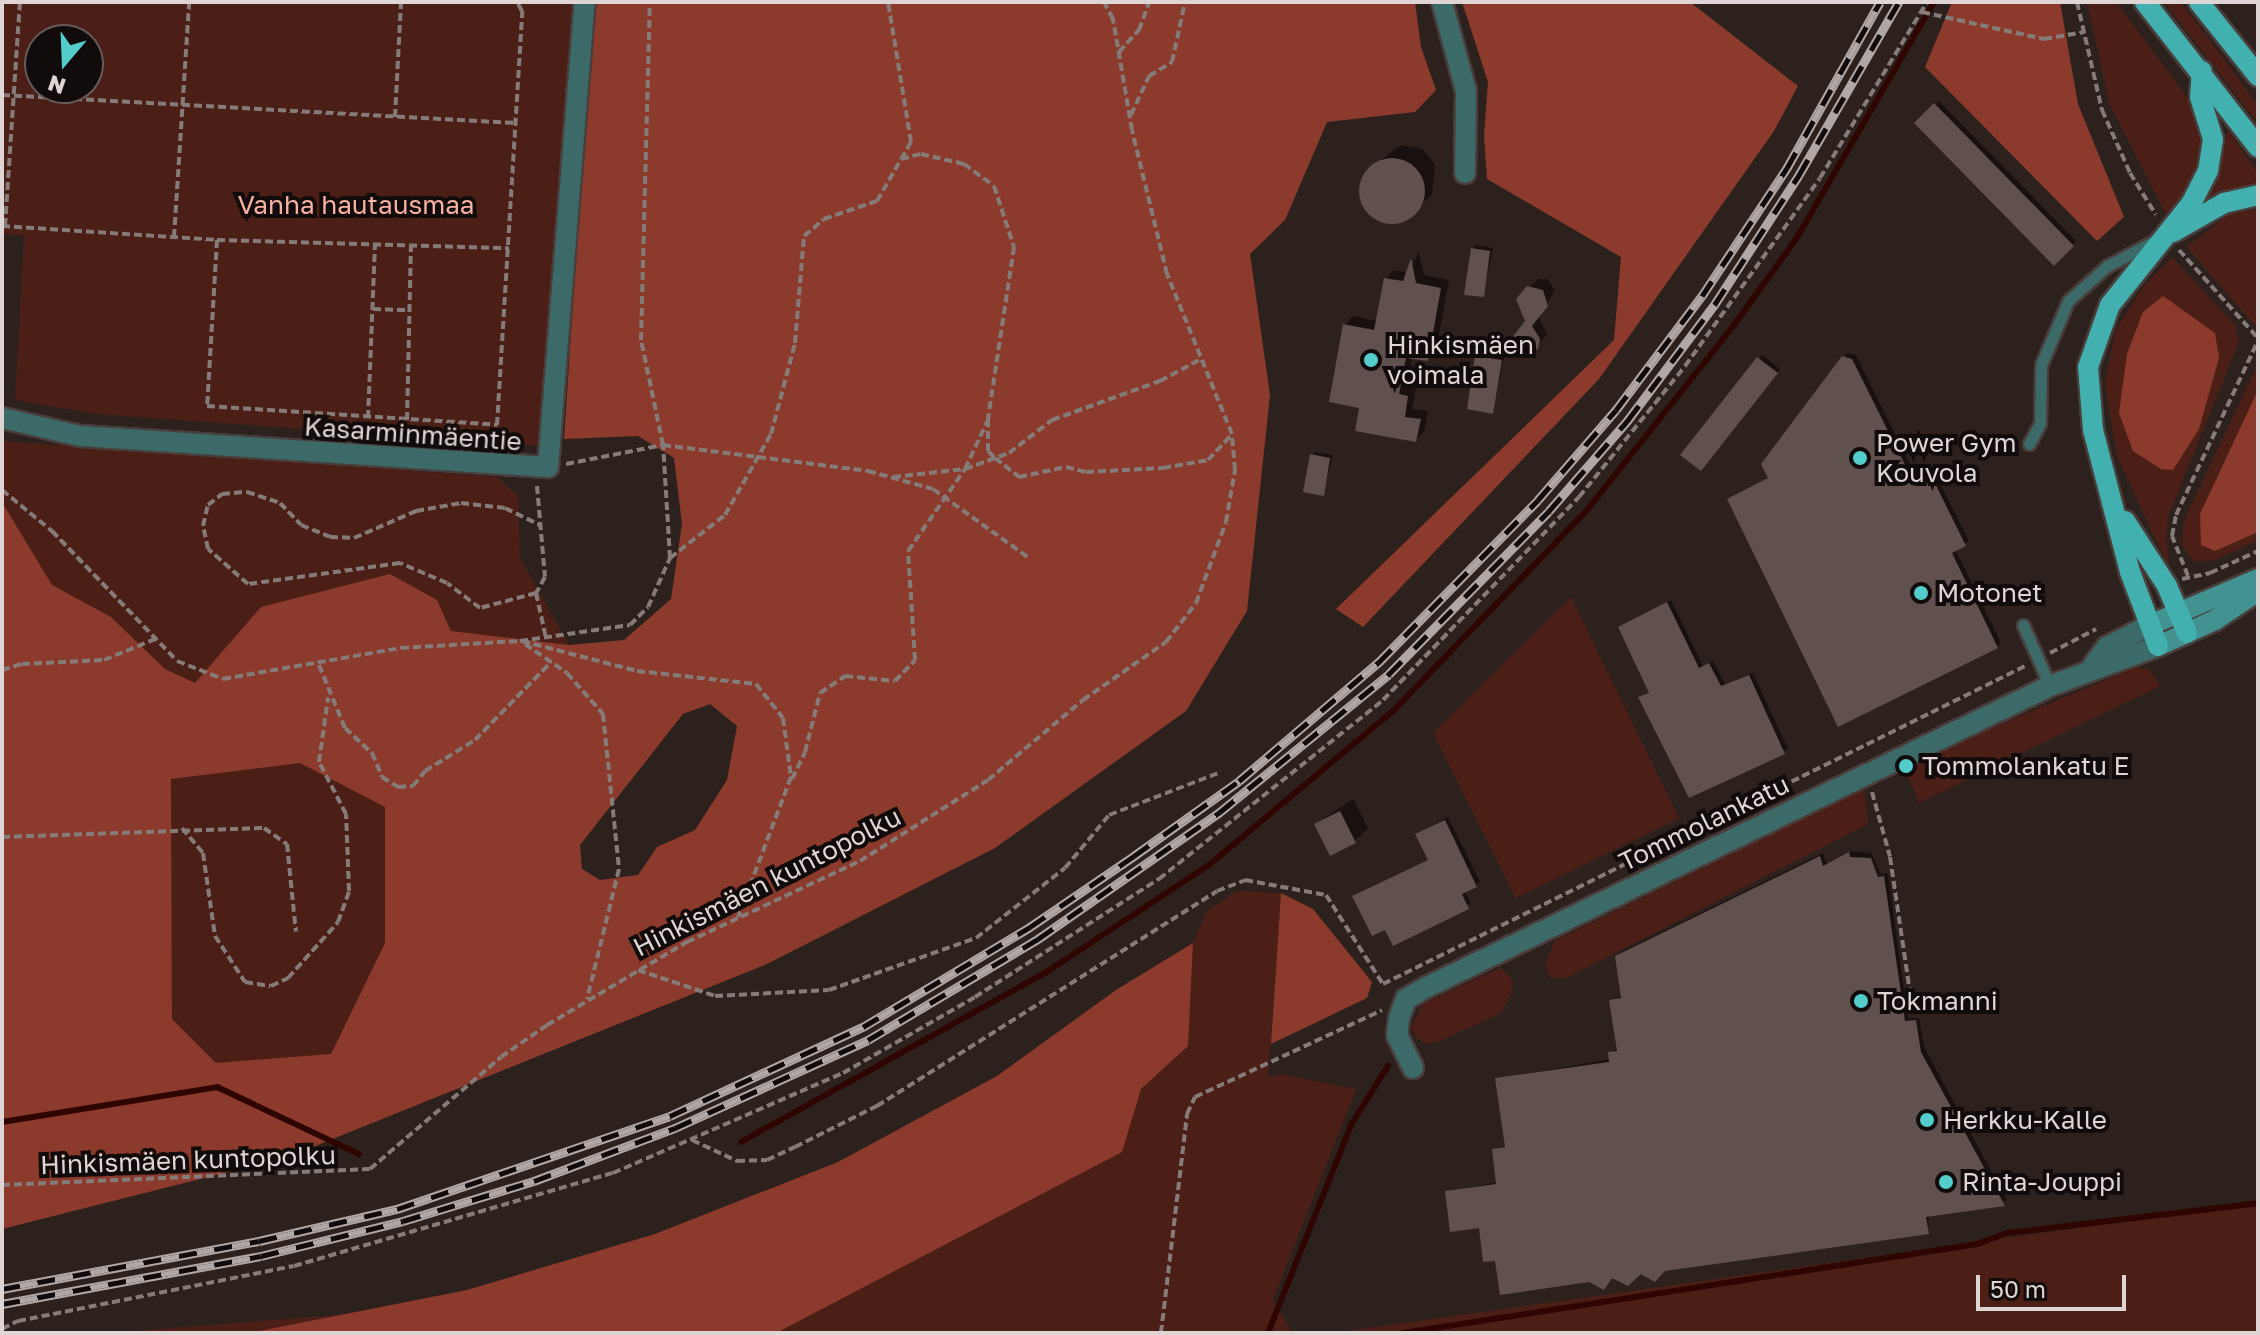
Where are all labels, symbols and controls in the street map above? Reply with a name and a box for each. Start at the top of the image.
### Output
north arrow [24,24,104,104]
text: N [44,70,69,101]
park label: Vanha hautausmaa [237,189,475,221]
place label: Hinkismäen voimala [1387,329,1534,390]
marker: Hinkismäen voimala [1362,351,1380,369]
street label: Kasarminmäentie [303,411,523,457]
place label: Power Gym Kouvola [1876,427,2017,488]
marker: Power Gym Kouvola [1851,449,1869,467]
place label: Motonet [1937,577,2042,609]
marker: Motonet [1912,584,1930,602]
place label: Tommolankatu E [1922,750,2129,782]
marker: Tommolankatu E [1897,757,1915,775]
street label: Tommolankatu [1614,768,1794,878]
street label: Hinkismäen kuntopolku [628,801,906,963]
place label: Tokmanni [1877,985,1998,1017]
marker: Tokmanni [1852,992,1870,1010]
place label: Herkku-Kalle [1943,1104,2107,1136]
marker: Herkku-Kalle [1918,1111,1936,1129]
street label: Hinkismäen kuntopolku [40,1139,336,1181]
place label: Rinta-Jouppi [1962,1166,2122,1198]
marker: Rinta-Jouppi [1937,1173,1955,1191]
scale bar [1980,1259,2130,1309]
text: 50 m [1990,1274,2046,1303]

